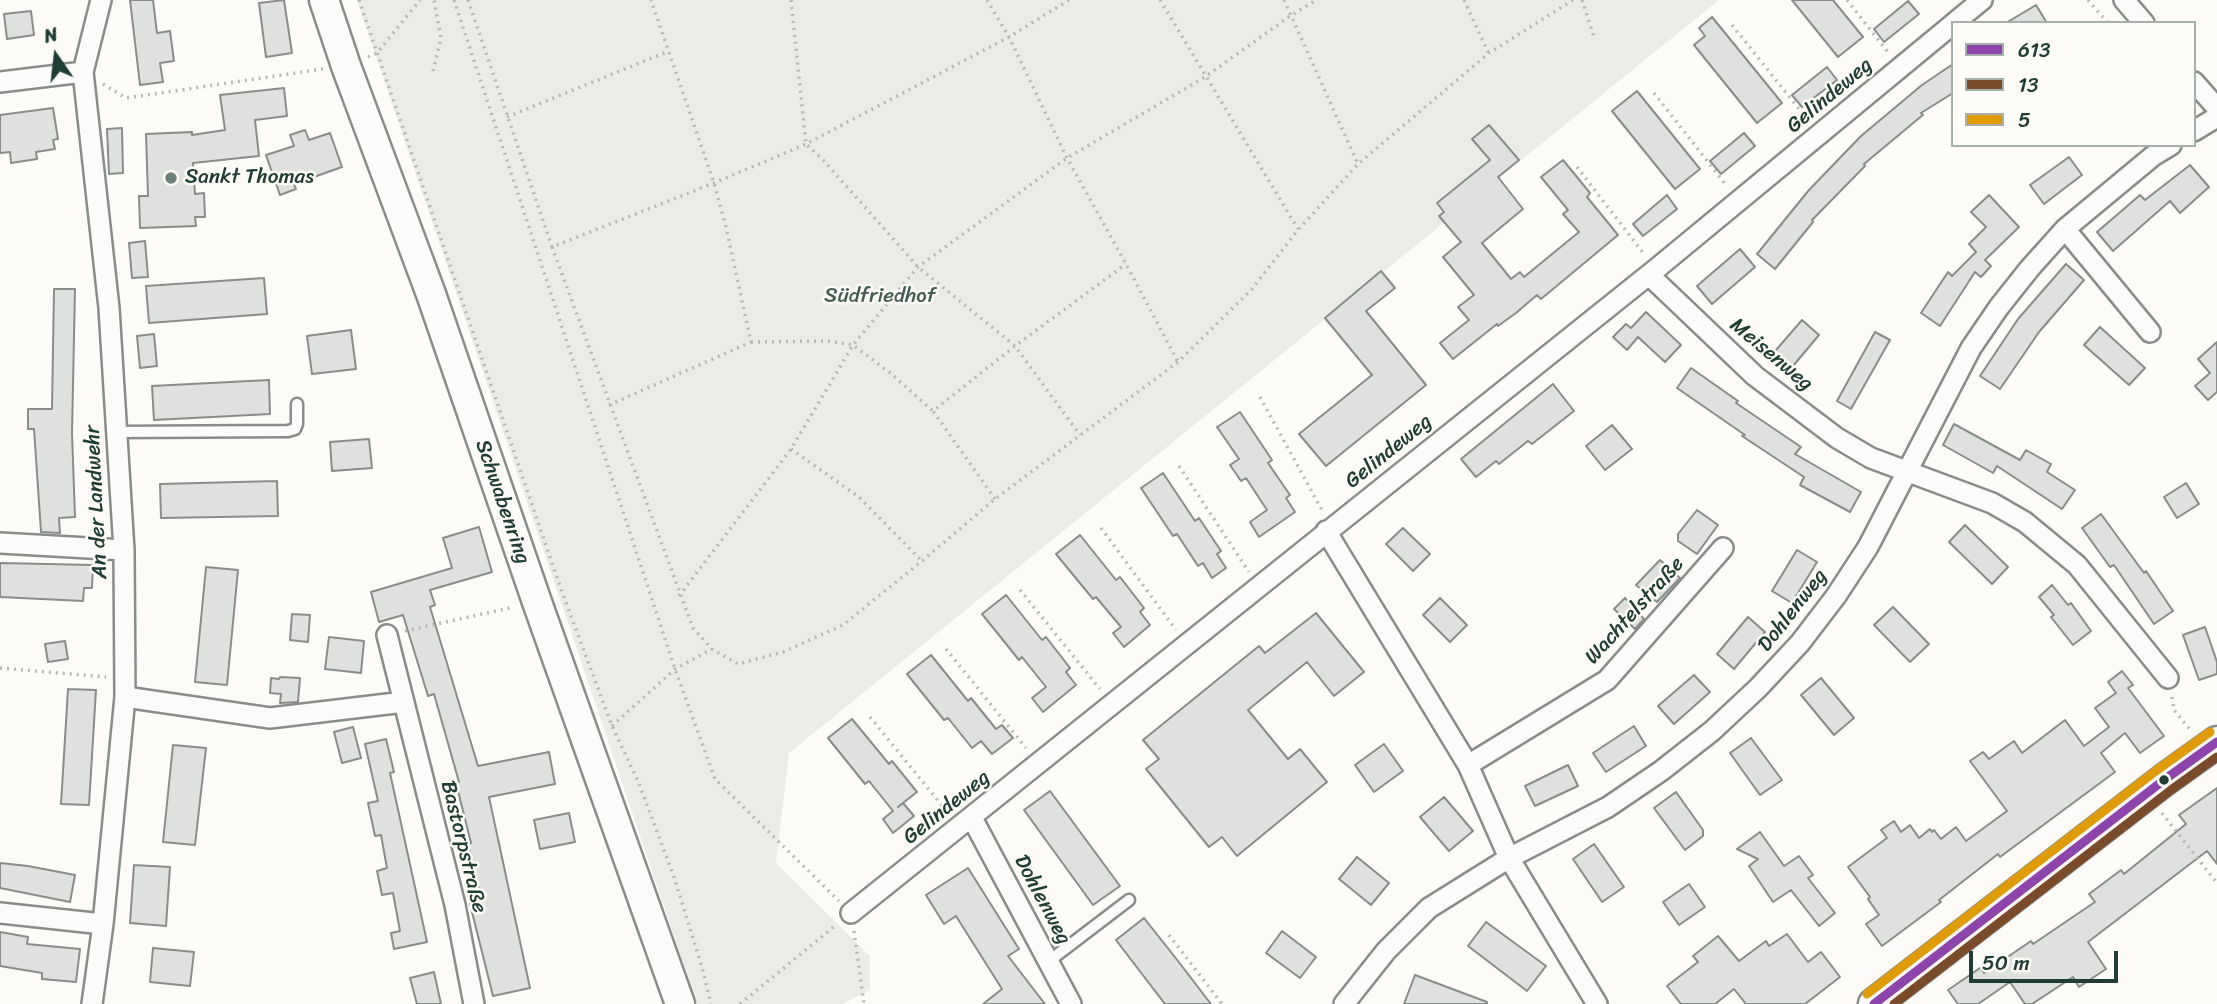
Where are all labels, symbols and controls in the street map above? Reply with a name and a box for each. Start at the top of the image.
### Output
text: N [40,18,61,53]
north arrow [21,21,91,91]
legend [1951,21,2196,147]
text: 613 [2018,31,2050,69]
street label: Gelindeweg [1782,53,1878,139]
text: 13 [2018,66,2039,104]
text: 5 [2018,101,2031,139]
place label: Sankt Thomas [185,165,314,191]
marker: Sankt Thomas [163,170,179,186]
park label: Südfriedhof [824,284,936,310]
street label: Meisenweg [1724,313,1818,397]
street label: Gelindeweg [1341,409,1437,495]
street label: An der Landwehr [80,424,114,580]
street label: Schwabenring [469,437,535,567]
street label: Wachtelstraße [1580,552,1690,670]
street label: Dohlenweg [1753,565,1833,657]
street label: Gelindeweg [899,765,995,851]
unlabelled marker [2157,773,2171,787]
street label: Bastorpstraße [434,778,492,916]
street label: Dohlenweg [1008,851,1076,949]
scale bar [1972,937,2121,981]
text: 50 m [1982,944,2030,982]

